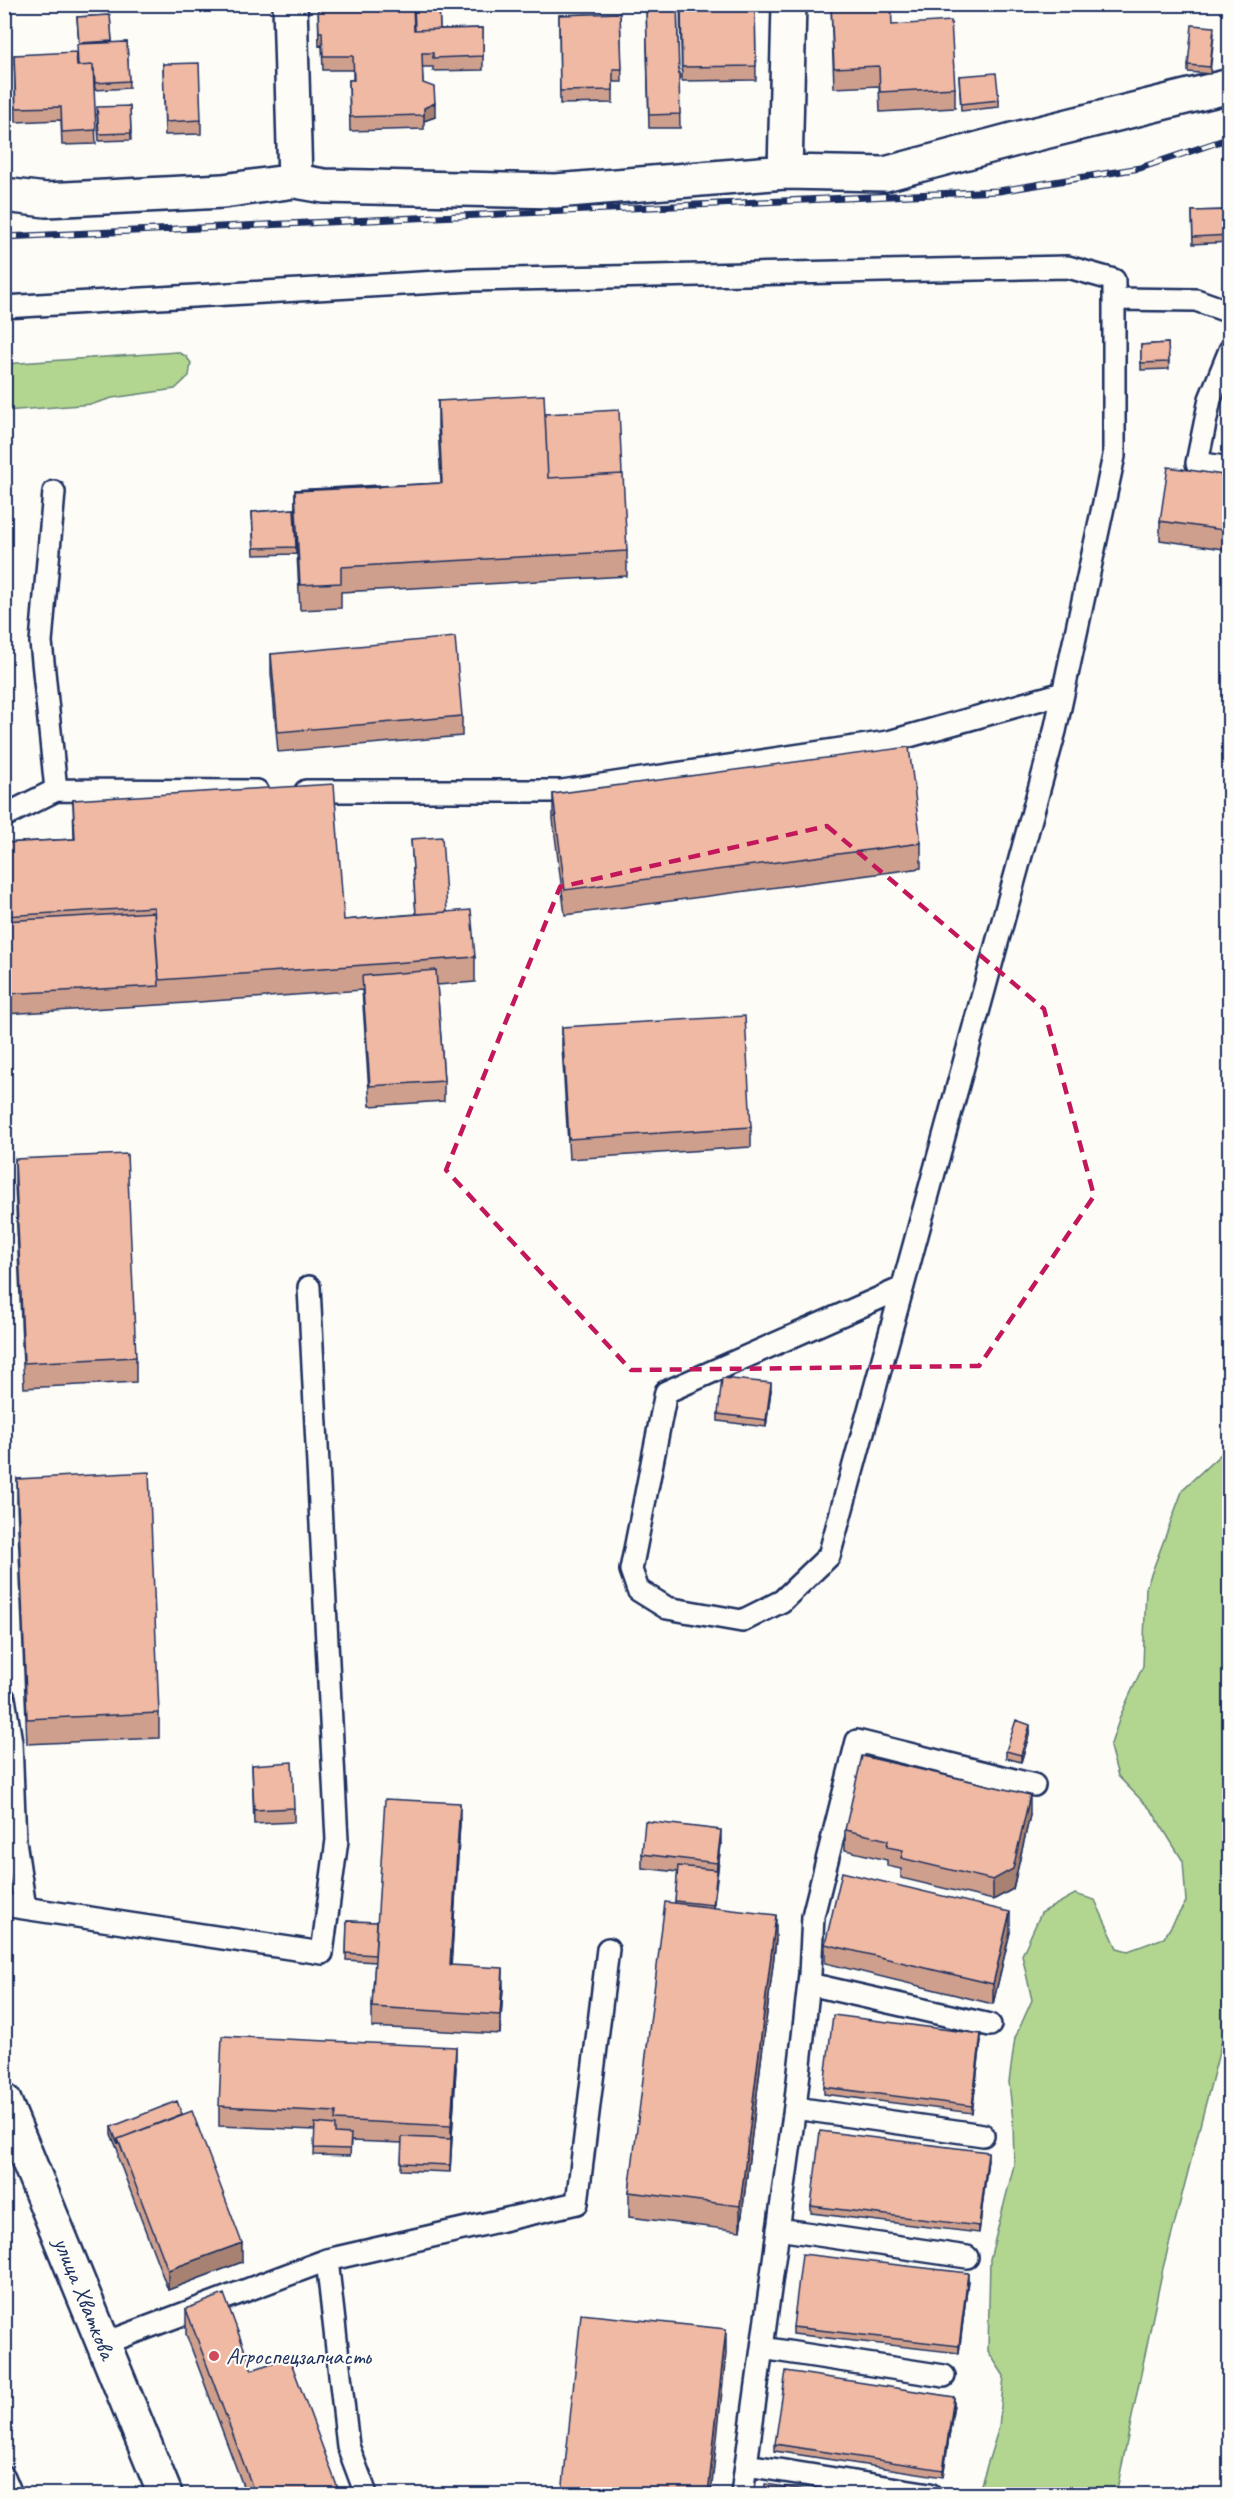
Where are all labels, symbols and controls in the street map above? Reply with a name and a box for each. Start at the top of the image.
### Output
street label: улица Хваткова [46,2231,124,2365]
place label: Агроспецзапчасть [226,2341,372,2371]
marker: Агроспецзапчасть [207,2349,221,2363]

